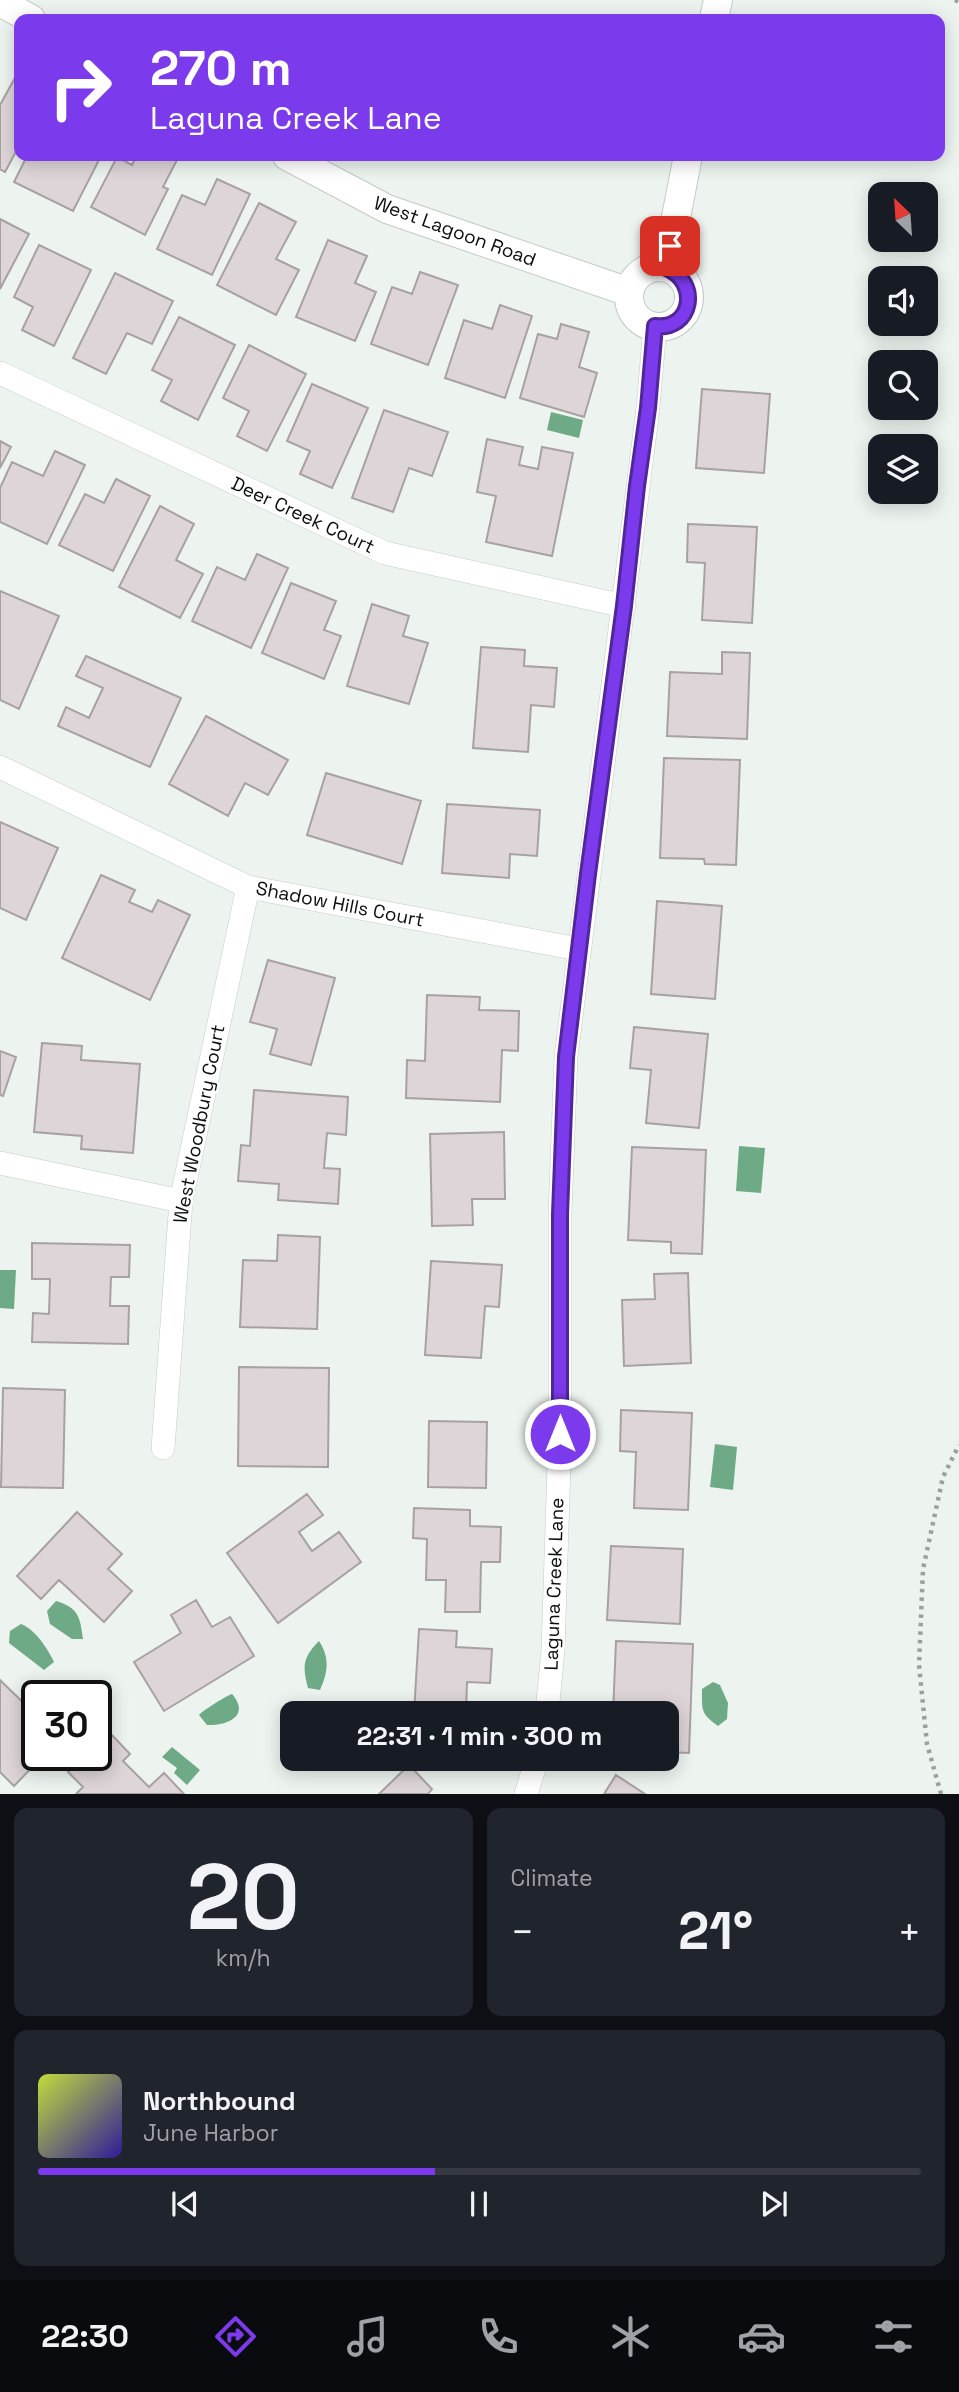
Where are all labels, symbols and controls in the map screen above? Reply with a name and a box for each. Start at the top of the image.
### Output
text: 270 m [150,37,292,99]
icon: right [35,42,126,133]
text: Laguna Creek Lane [150,98,442,138]
north arrow [868,182,938,252]
map controls [868,182,938,504]
street label: West Lagoon Road [370,190,540,272]
pin [640,216,700,276]
icon: arrive [651,227,689,265]
button: sound [868,266,938,336]
button: search [868,350,938,420]
button: layers [868,434,938,504]
street label: Deer Creek Court [227,471,379,559]
street label: Shadow Hills Court [254,875,426,933]
street label: West Woodbury Court [167,1022,231,1226]
position arrow [523,1397,597,1471]
street label: Laguna Creek Lane [538,1497,570,1671]
speed limit sign: 30 [21,1680,112,1771]
text: 22:31 · 1 min · 300 m [357,1719,602,1753]
text: 20 [187,1839,300,1956]
text: Climate [511,1863,593,1893]
text: 21° [678,1898,753,1964]
text: − [511,1908,534,1956]
text: + [897,1908,921,1956]
text: km/h [216,1943,271,1973]
text: Northbound [143,2084,296,2118]
text: June Harbor [143,2118,278,2148]
icon: previous [166,2185,204,2223]
icon: pause [460,2185,498,2223]
icon: next [755,2185,793,2223]
icon: directions [211,2312,260,2361]
icon: music [343,2312,392,2361]
icon: phone [474,2312,523,2361]
icon: climate [606,2312,655,2361]
icon: car [737,2312,786,2361]
icon: filters [869,2312,918,2361]
text: 22:30 [41,2316,129,2356]

